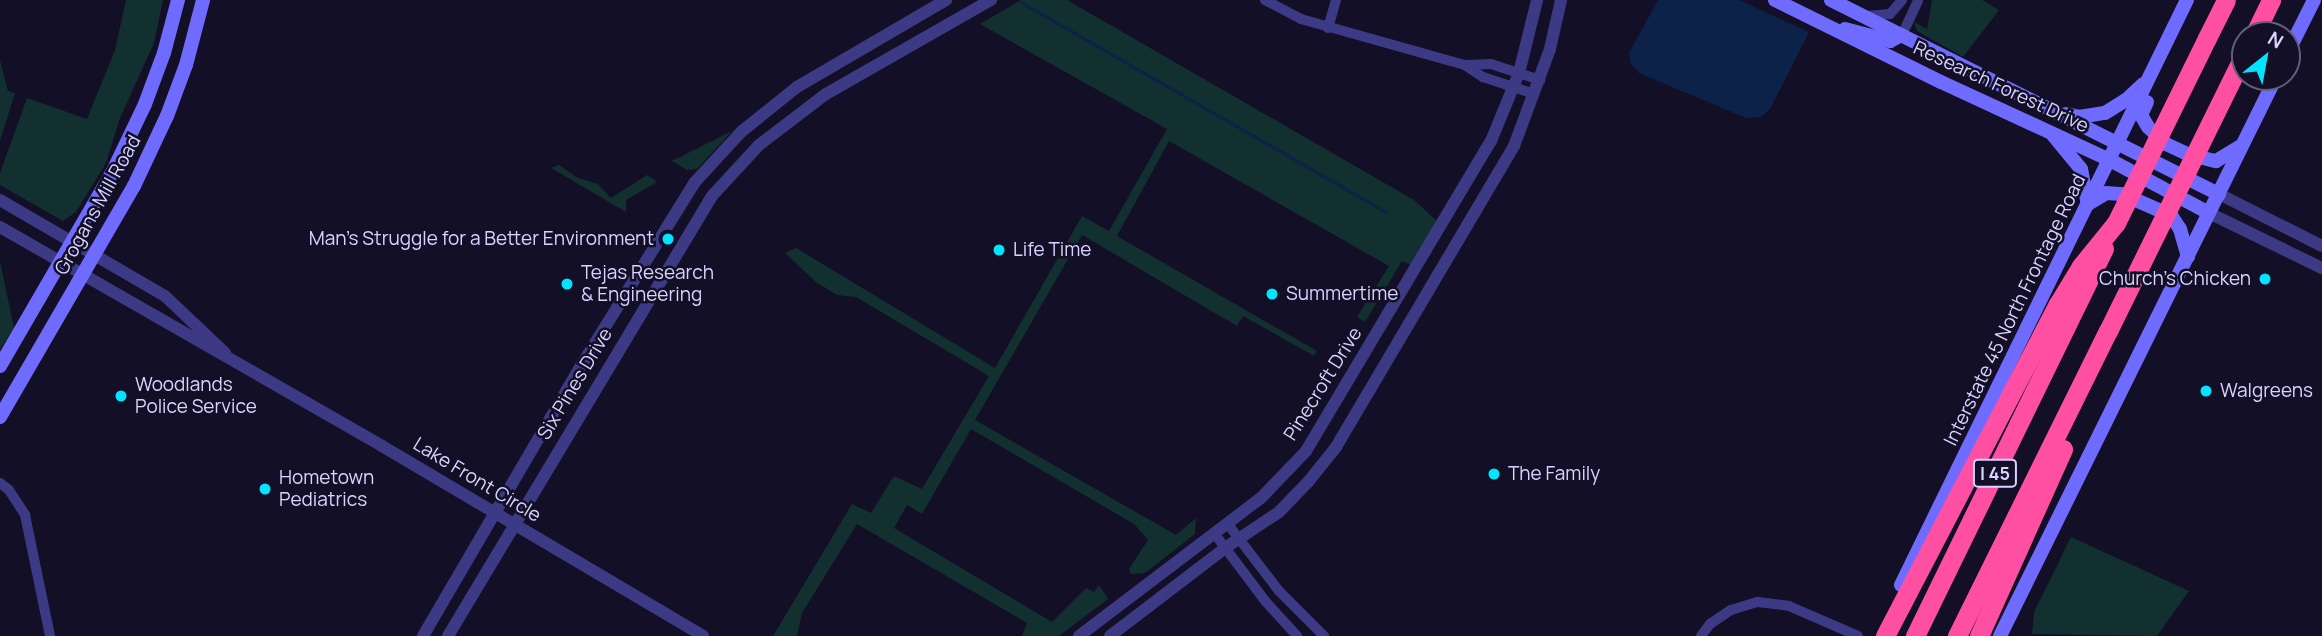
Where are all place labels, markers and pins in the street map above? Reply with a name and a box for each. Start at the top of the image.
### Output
place label: Man's Struggle for a Better Environment [309,228,654,250]
marker: Man's Struggle for a Better Environment [660,231,676,247]
place label: Life Time [1013,239,1091,261]
marker: Life Time [991,242,1007,258]
place label: Tejas Research & Engineering [581,262,714,306]
place label: Church's Chicken [2099,268,2251,290]
marker: Church's Chicken [2257,271,2273,287]
marker: Tejas Research & Engineering [559,276,575,292]
place label: Summertime [1286,283,1398,305]
marker: Summertime [1264,286,1280,302]
place label: Woodlands Police Service [135,374,257,418]
place label: Walgreens [2220,380,2313,402]
marker: Walgreens [2198,383,2214,399]
marker: Woodlands Police Service [113,388,129,404]
place label: The Family [1508,463,1600,485]
marker: The Family [1486,466,1502,482]
place label: Hometown Pediatrics [279,467,374,511]
marker: Hometown Pediatrics [257,481,273,497]

